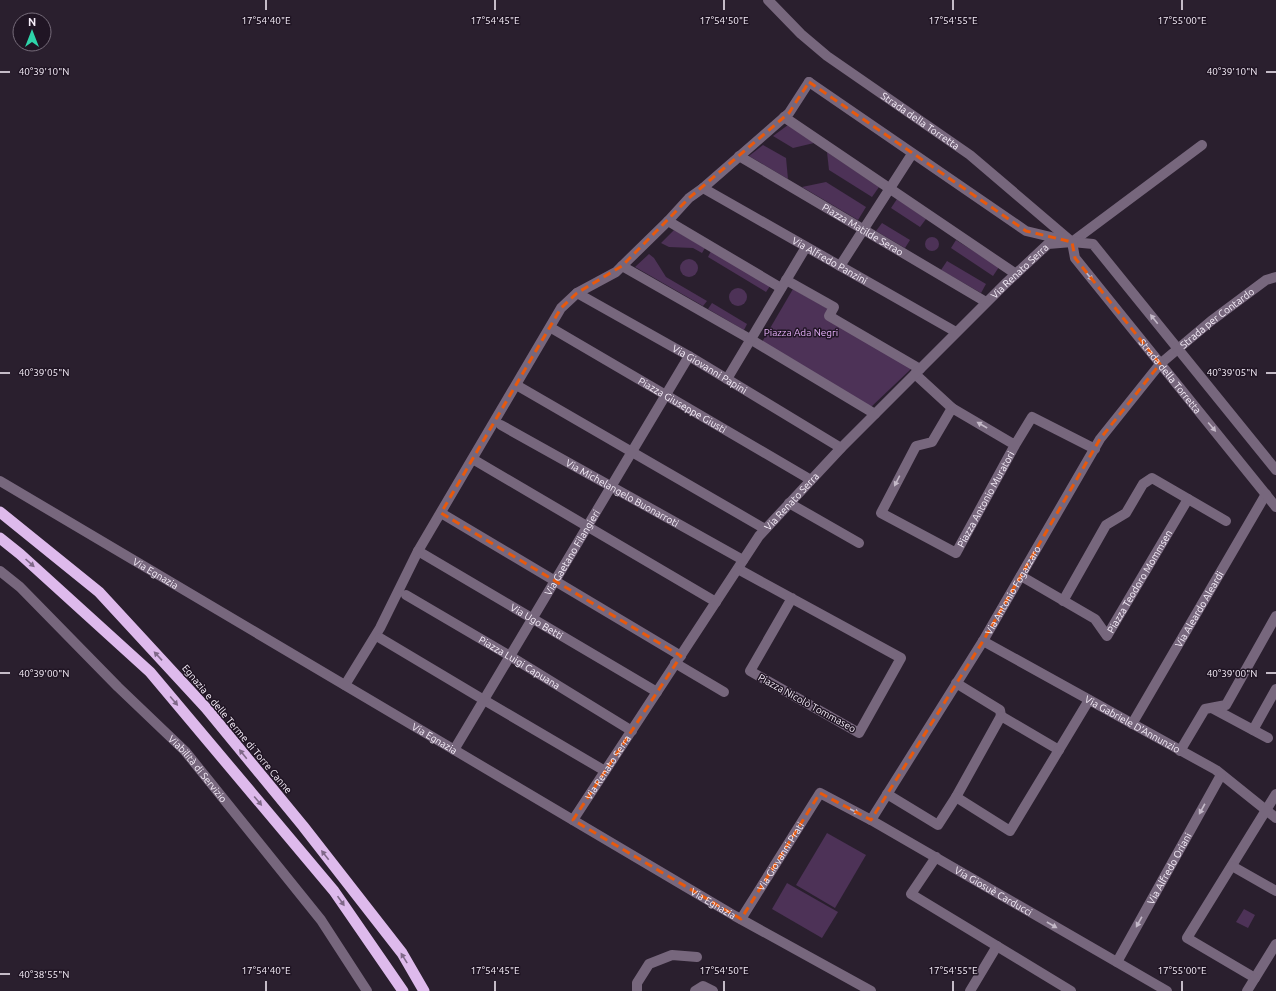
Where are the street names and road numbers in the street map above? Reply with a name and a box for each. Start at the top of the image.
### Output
street label: Strada della Torretta [879,90,962,152]
street label: Piazza Matilde Serao [820,201,906,258]
street label: Via Alfredo Panzini [790,234,869,286]
street label: Via Renato Serra [988,241,1050,301]
street label: Strada per Contardo [1178,285,1256,350]
street label: Strada della Torretta [1137,337,1204,416]
street label: Via Giovanni Papini [671,342,749,395]
street label: Piazza Giuseppe Giusti [637,375,728,435]
street label: Piazza Antonio Muratori [955,449,1016,549]
street label: Via Michelangelo Buonarroti [564,457,681,529]
street label: Via Renato Serra [762,470,821,532]
street label: Via Gaetano Filangieri [542,508,602,597]
street label: Piazza Teodoro Mommsen [1105,528,1174,635]
street label: Via Antonio Fogazzaro [982,544,1043,636]
street label: Via Egnazia [131,556,180,591]
street label: Via Aleardo Aleardi [1173,569,1225,649]
street label: Via Ugo Betti [508,601,565,641]
street label: Piazza Luigi Capuana [477,634,562,691]
street label: Egnazia e delle Terme di Torre Canne [180,662,294,796]
street label: Piazza Nicolò Tommaseo [756,672,858,735]
street label: Via Gabriele D'Annunzio [1083,693,1182,755]
street label: Via Egnazia [410,721,459,756]
street label: Viabilità di Servizio [166,733,230,804]
street label: Via Renato Serra [582,733,633,802]
street label: Via Giovanni Prati [755,820,806,893]
street label: Via Alfredo Oriani [1145,831,1193,906]
street label: Via Giosuè Carducci [953,864,1034,918]
street label: Via Egnazia [689,886,738,921]

